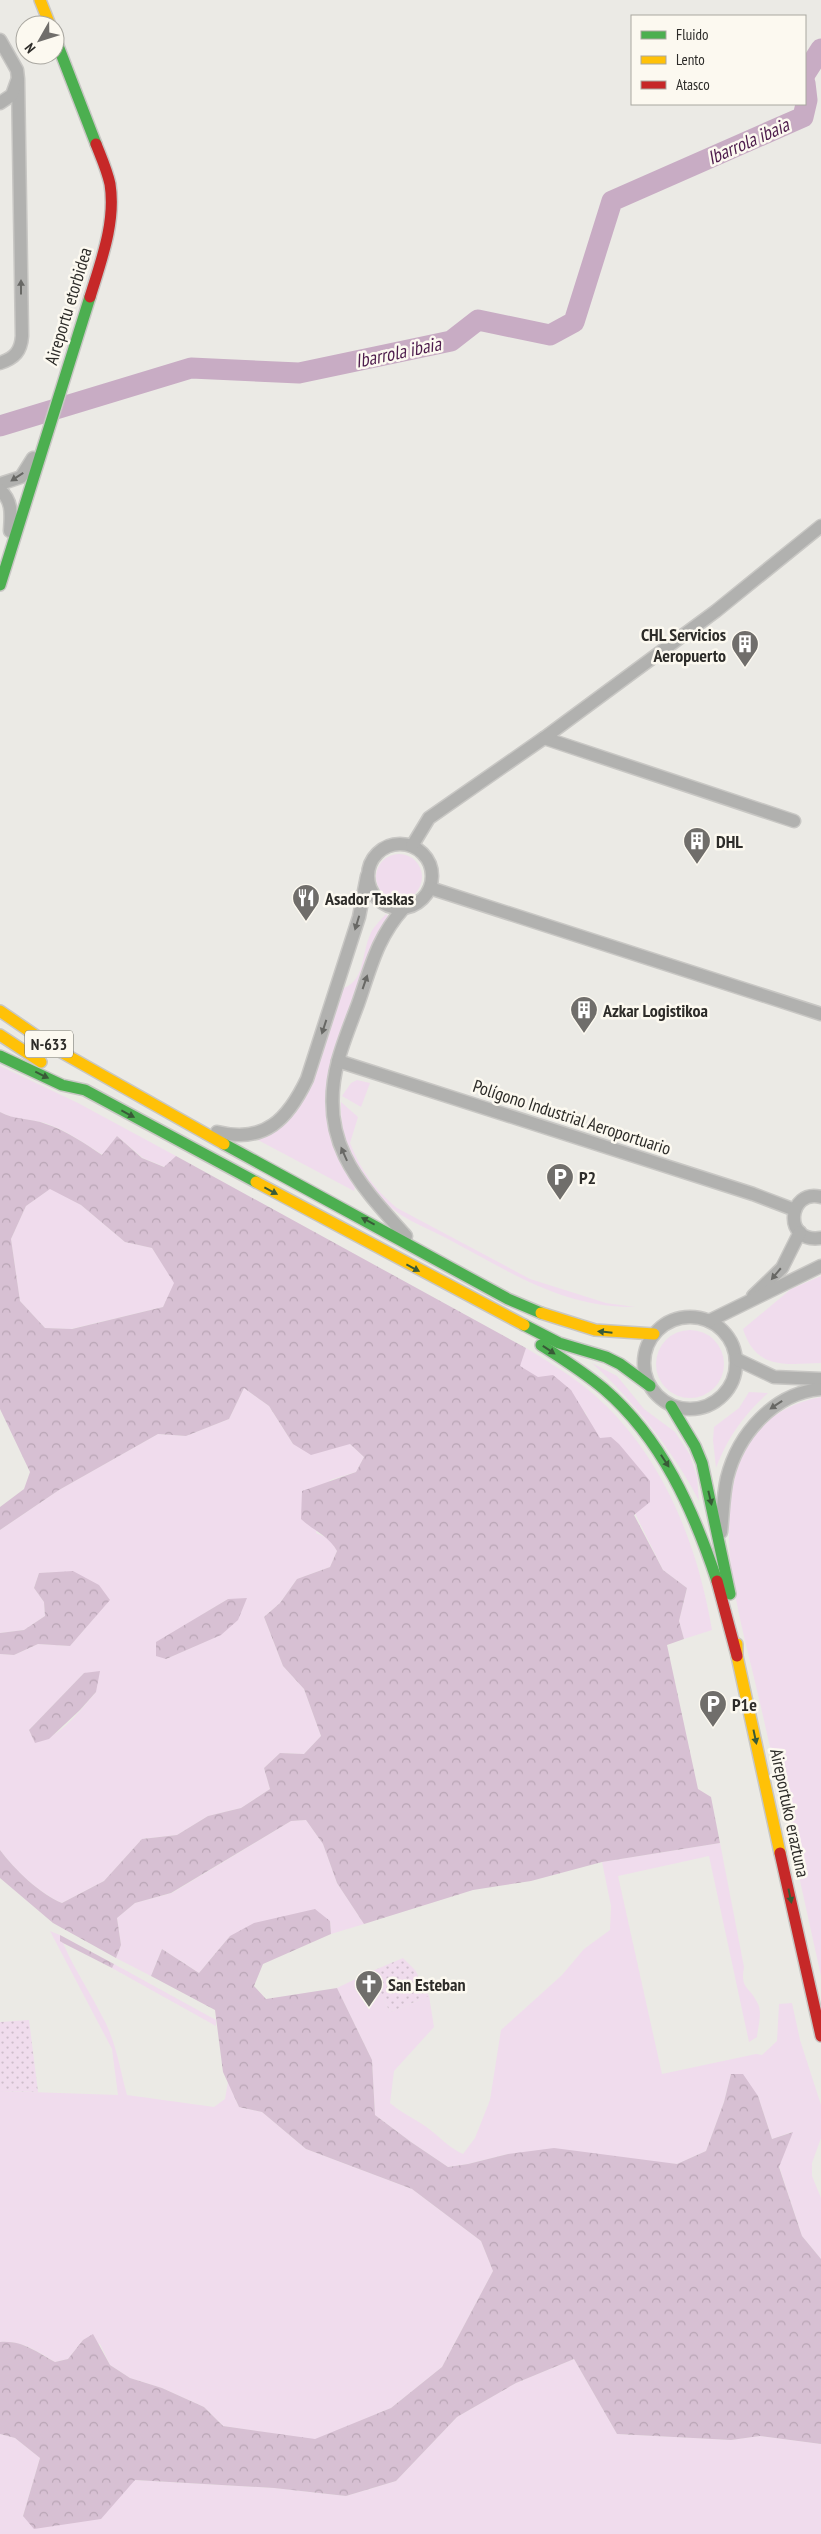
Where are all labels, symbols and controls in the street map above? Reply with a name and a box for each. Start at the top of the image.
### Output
north arrow [15,15,65,65]
legend [631,15,806,105]
text: Fluido [676,25,708,44]
text: N [21,40,39,57]
text: Lento [676,50,705,69]
text: Atasco [676,75,710,94]
water label: Ibarrola ibaia [704,112,794,170]
street label: Aireportu etorbidea [39,245,97,367]
one-way arrow [17,279,25,295]
water label: Ibarrola ibaia [353,331,444,373]
one-way arrow [10,473,24,482]
place label: CHL Servicios Aeropuerto [641,623,726,667]
building icon: CHL Servicios Aeropuerto [730,629,760,668]
building icon: DHL [682,826,712,865]
place label: DHL [716,830,743,853]
restaurant icon: Asador Taskas [291,883,321,922]
place label: Asador Taskas [324,887,414,910]
one-way arrow [352,916,360,931]
one-way arrow [362,975,370,990]
building icon: Azkar Logistikoa [569,995,599,1034]
place label: Azkar Logistikoa [602,999,708,1022]
one-way arrow [319,1020,327,1035]
road number: N-633 [25,1030,73,1058]
one-way arrow [35,1071,49,1079]
street label: Polígono Industrial Aeroportuario [470,1074,674,1160]
one-way arrow [121,1109,134,1118]
one-way arrow [339,1147,347,1161]
parking icon: P2 [545,1162,575,1201]
place label: P2 [579,1166,596,1189]
one-way arrow [263,1187,278,1195]
one-way arrow [361,1217,375,1225]
one-way arrow [406,1264,421,1272]
one-way arrow [771,1267,782,1280]
one-way arrow [597,1328,613,1336]
one-way arrow [542,1345,555,1355]
one-way arrow [769,1400,783,1410]
one-way arrow [660,1455,669,1468]
one-way arrow [706,1490,714,1505]
parking icon: P1e [698,1689,728,1728]
place label: P1e [732,1693,757,1716]
one-way arrow [752,1730,760,1746]
street label: Aireportuko eraztuna [765,1747,815,1879]
one-way arrow [786,1889,794,1904]
church icon: San Esteban [354,1969,384,2008]
place label: San Esteban [388,1973,466,1996]

